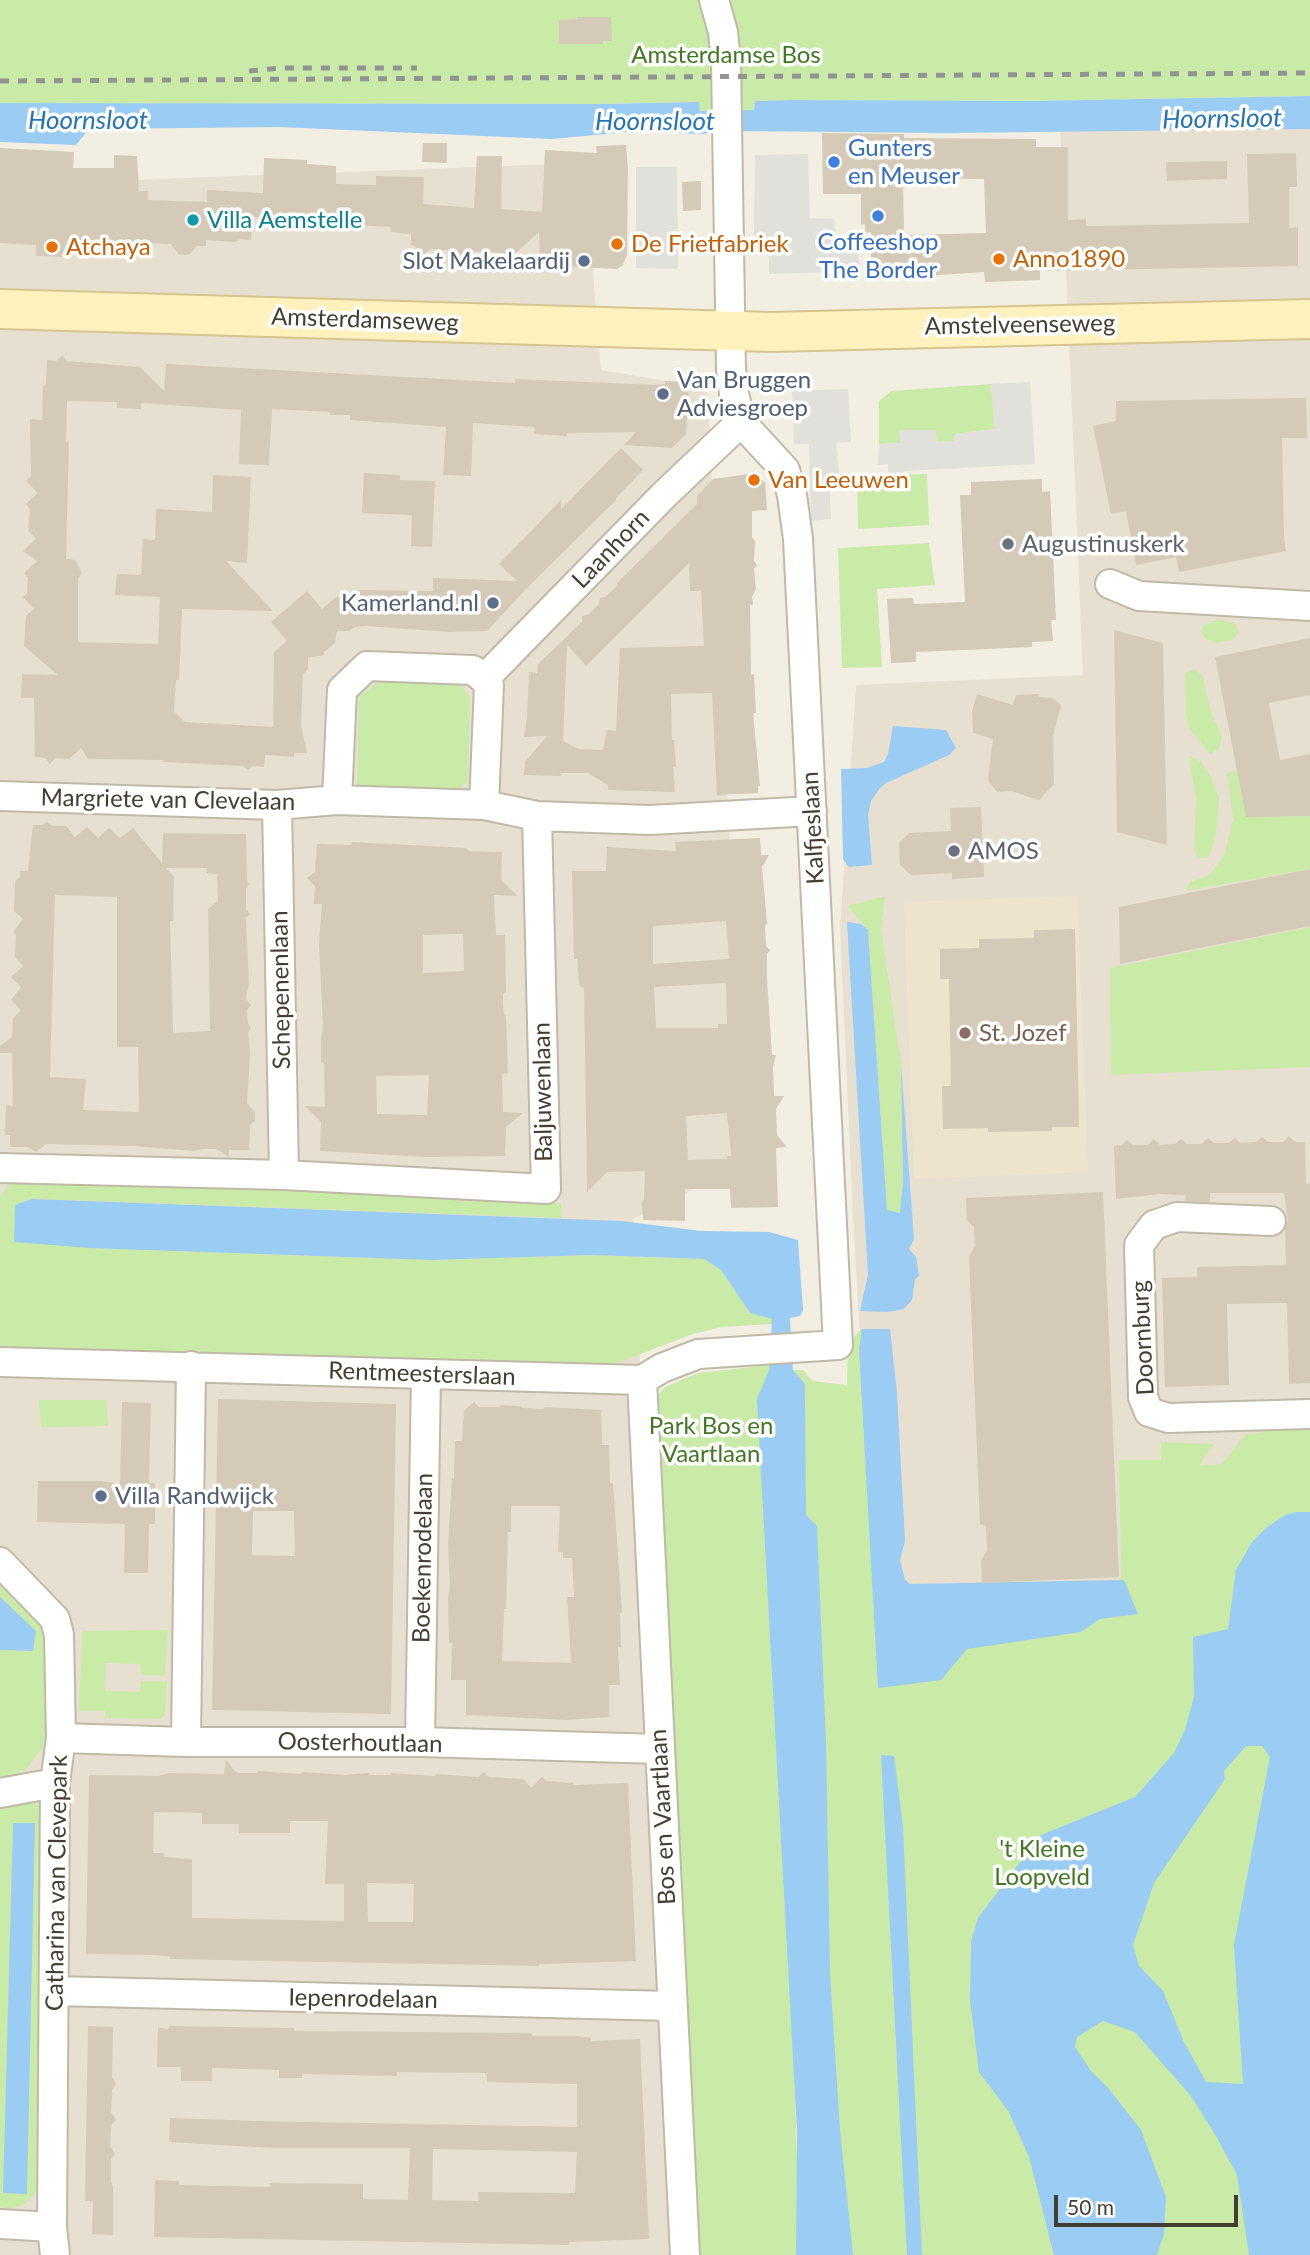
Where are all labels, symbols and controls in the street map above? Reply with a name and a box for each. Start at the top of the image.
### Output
park label: Amsterdamse Bos [631,41,821,69]
water label: Hoornsloot [1162,102,1282,136]
water label: Hoornsloot [28,105,148,137]
water label: Hoornsloot [595,106,715,138]
place label: Gunters en Meuser [848,134,960,190]
marker: Gunters en Meuser [826,154,842,170]
place label: Villa Aemstelle [207,206,362,234]
marker: Coffeeshop The Border [870,208,886,224]
marker: Villa Aemstelle [185,212,201,228]
place label: Coffeeshop The Border [818,228,938,284]
place label: De Frietfabriek [631,230,789,258]
place label: Atchaya [66,233,151,261]
marker: De Frietfabriek [609,236,625,252]
marker: Atchaya [44,239,60,255]
place label: Anno1890 [1013,245,1125,273]
place label: Slot Makelaardij [403,247,570,275]
marker: Anno1890 [991,251,1007,267]
marker: Slot Makelaardij [576,253,592,269]
street label: Amsterdamseweg [271,302,459,338]
street label: Amstelveenseweg [924,309,1116,341]
place label: Van Bruggen Adviesgroep [677,366,811,422]
marker: Van Bruggen Adviesgroep [655,386,671,402]
place label: Van Leeuwen [768,466,909,494]
marker: Van Leeuwen [746,472,762,488]
street label: Laanhorn [566,503,656,595]
place label: Augustinuskerk [1022,530,1185,558]
marker: Augustinuskerk [1000,536,1016,552]
place label: Kamerland.nl [341,589,479,617]
marker: Kamerland.nl [485,595,501,611]
street label: Kalfjeslaan [796,771,830,885]
street label: Margriete van Clevelaan [40,783,296,817]
place label: AMOS [968,837,1039,865]
marker: AMOS [946,843,962,859]
street label: Schepenenlaan [265,910,297,1070]
place label: St. Jozef [979,1019,1067,1047]
street label: Baljuwenlaan [527,1022,559,1162]
marker: St. Jozef [957,1025,973,1041]
street label: Doornburg [1126,1280,1160,1396]
street label: Rentmeesterslaan [328,1356,516,1392]
park label: Park Bos en Vaartlaan [649,1412,773,1468]
street label: Boekenrodelaan [407,1473,439,1643]
place label: Villa Randwijck [115,1482,274,1510]
marker: Villa Randwijck [93,1488,109,1504]
street label: Oosterhoutlaan [277,1727,443,1759]
street label: Bos en Vaartlaan [644,1728,682,1906]
street label: Catharina van Clevepark [40,1755,74,2011]
park label: 't Kleine Loopveld [994,1835,1090,1891]
street label: Iepenrodelaan [288,1983,438,2015]
scale bar [1058,2182,1242,2226]
text: 50 m [1067,2194,1114,2219]

